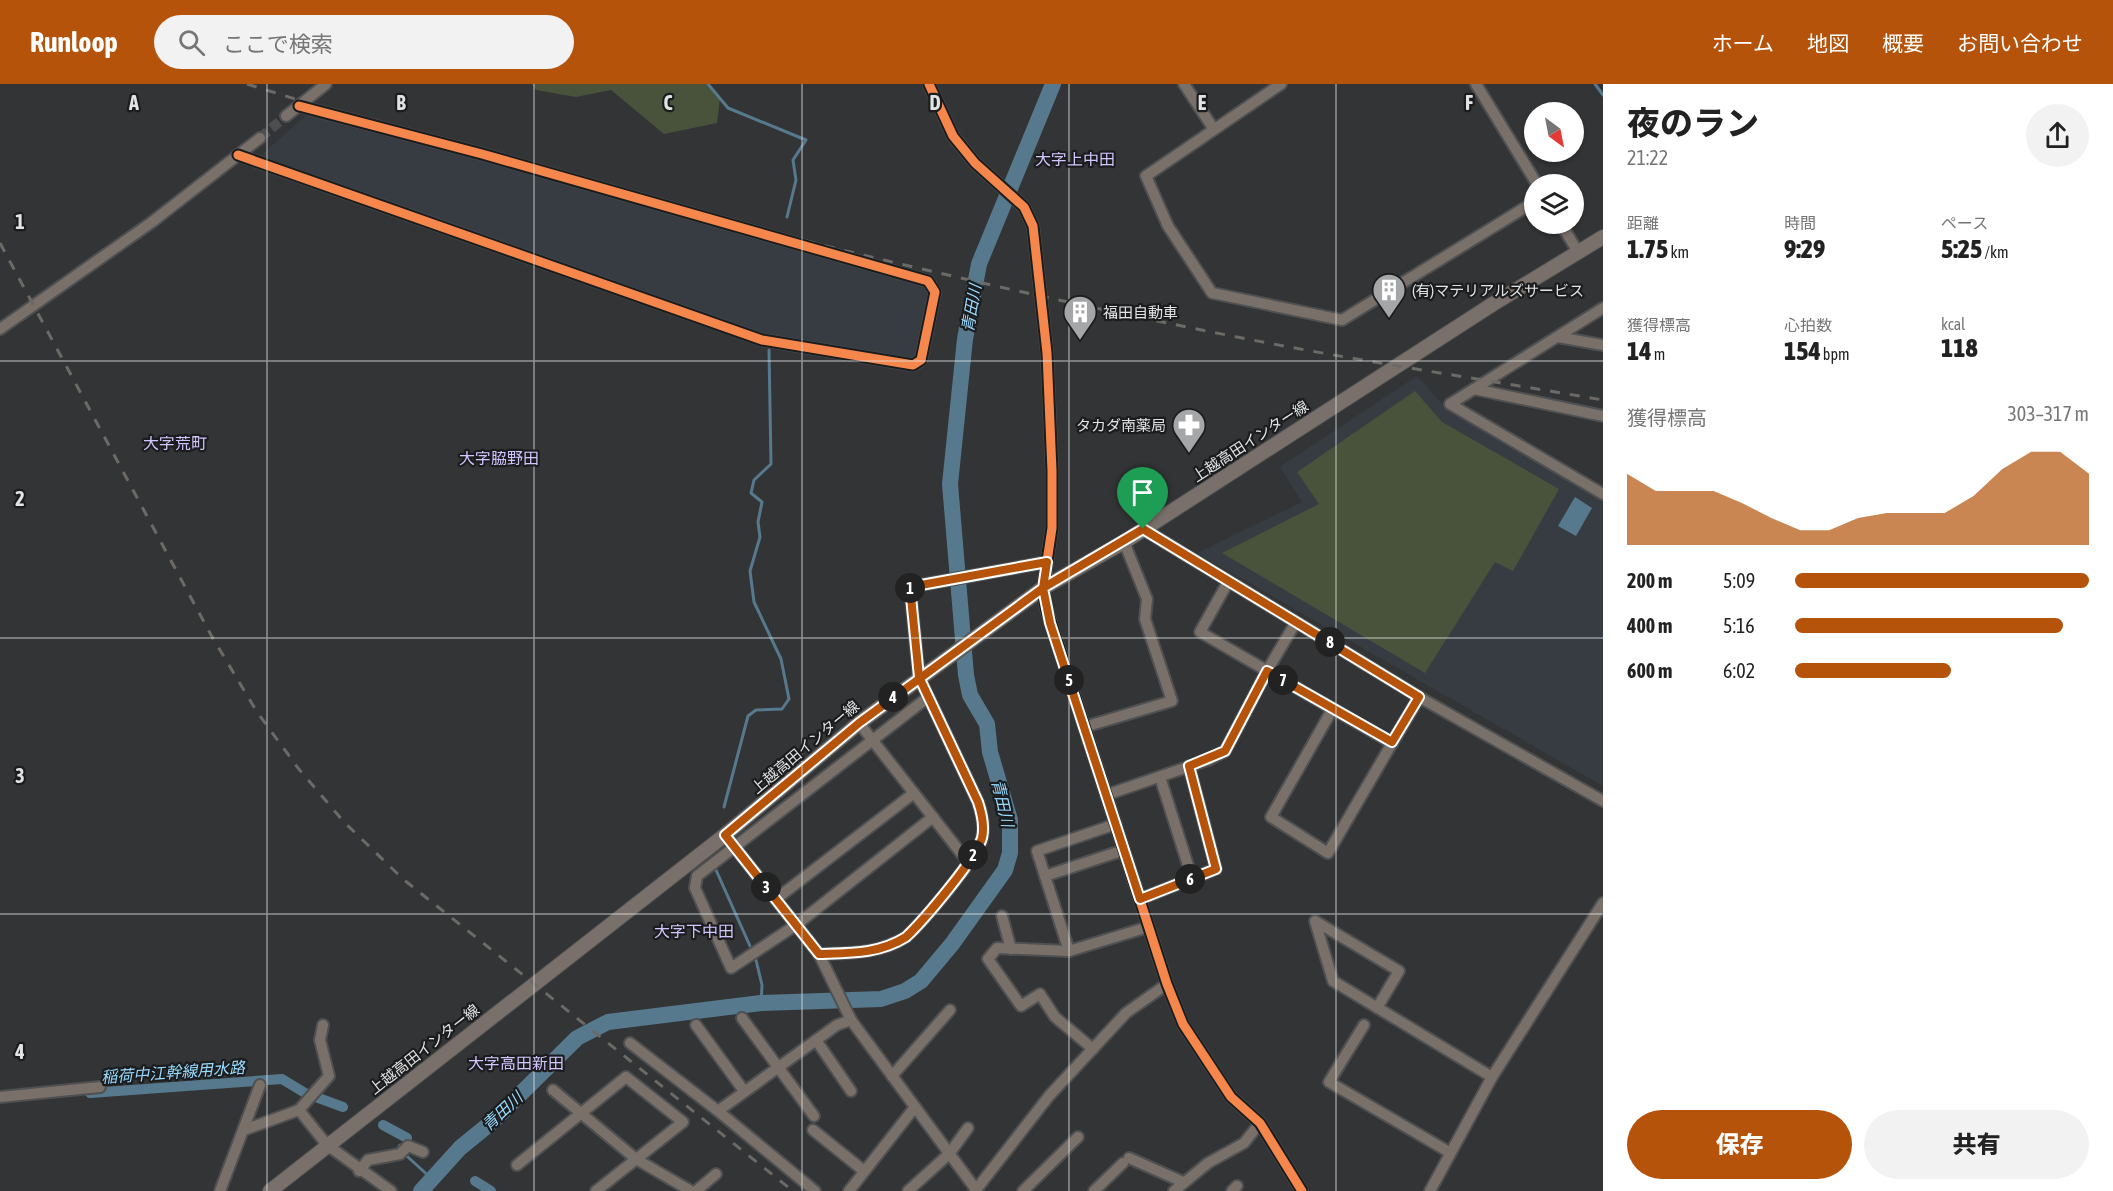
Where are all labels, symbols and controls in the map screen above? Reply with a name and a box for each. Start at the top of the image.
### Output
search box [154,15,574,69]
text: Runloop [30,26,118,58]
icon: search [175,26,208,59]
text: ここで検索 [223,31,333,57]
text: ホーム [1712,31,1774,55]
text: 地図 [1807,31,1849,55]
text: 概要 [1882,31,1924,55]
text: お問い合わせ [1957,31,2083,55]
text: A [128,91,139,114]
text: B [396,91,406,114]
text: C [664,91,673,114]
text: D [929,91,941,114]
text: E [1198,91,1207,114]
text: F [1465,91,1473,114]
north arrow [1524,102,1584,162]
map controls [1524,102,1584,234]
text: 夜のラン [1627,104,1759,142]
button: share [2026,104,2089,167]
text: 21:22 [1627,146,1668,169]
district label: 大字上中田 [1035,150,1115,168]
button: layers [1524,174,1584,234]
text: 1 [15,210,25,233]
text: 距離 [1627,214,1659,232]
text: 時間 [1784,214,1816,232]
text: ペース [1941,214,1988,232]
text: 1.75 [1627,234,1668,264]
text: 9:29 [1784,234,1825,264]
text: 5:25 [1941,234,1982,264]
text: km [1668,243,1689,261]
text: /km [1982,243,2008,261]
building icon: (有)マテリアルズサービス [1371,272,1407,319]
water label: 青田川 [958,281,984,333]
place label: (有)マテリアルズサービス [1412,282,1584,299]
building icon: 福田自動車 [1062,294,1098,341]
place label: 福田自動車 [1103,304,1178,321]
text: kcal [1941,315,1965,333]
text: 獲得標高 [1627,316,1691,334]
text: 心拍数 [1784,316,1832,334]
text: 118 [1941,333,1978,363]
text: 14 [1627,336,1651,366]
text: 154 [1784,336,1821,366]
text: m [1651,345,1665,363]
text: bpm [1821,345,1850,363]
street label: 上越高田インター線 [1189,397,1311,485]
text: 303–317 m [2007,402,2089,425]
text: 獲得標高 [1627,406,1707,429]
pharmacy icon: タカダ南薬局 [1171,407,1207,454]
place label: タカダ南薬局 [1076,417,1166,434]
district label: 大字荒町 [143,434,207,452]
district label: 大字脇野田 [459,449,539,467]
pin [1117,467,1168,529]
icon: arrive [1126,476,1159,509]
text: 2 [15,487,25,510]
text: 200 m [1627,569,1672,592]
text: 5:09 [1723,569,1755,592]
pin: 1 [895,573,925,603]
text: 1 [906,579,914,597]
text: 400 m [1627,614,1672,637]
text: 5:16 [1723,614,1755,637]
pin: 8 [1315,627,1345,657]
text: 8 [1326,633,1334,651]
text: 600 m [1627,659,1672,682]
text: 6:02 [1723,659,1755,682]
pin: 5 [1054,665,1084,695]
pin: 7 [1268,665,1298,695]
text: 5 [1065,671,1073,689]
text: 7 [1279,671,1287,689]
pin: 4 [878,682,908,712]
text: 4 [889,688,897,706]
street label: 上越高田インター線 [748,697,862,797]
text: 3 [15,764,25,787]
water label: 青田川 [989,778,1018,830]
pin: 2 [958,840,988,870]
text: 2 [969,846,977,864]
pin: 6 [1175,864,1205,894]
text: 6 [1186,870,1194,888]
pin: 3 [751,872,781,902]
text: 3 [762,878,770,896]
district label: 大字下中田 [654,922,734,940]
street label: 上越高田インター線 [366,1001,482,1097]
text: 4 [14,1040,25,1063]
district label: 大字高田新田 [468,1054,564,1072]
water label: 稲荷中江幹線用水路 [101,1058,247,1086]
water label: 青田川 [478,1087,527,1134]
button: 保存 [1627,1110,1852,1179]
button: 共有 [1864,1110,2089,1179]

